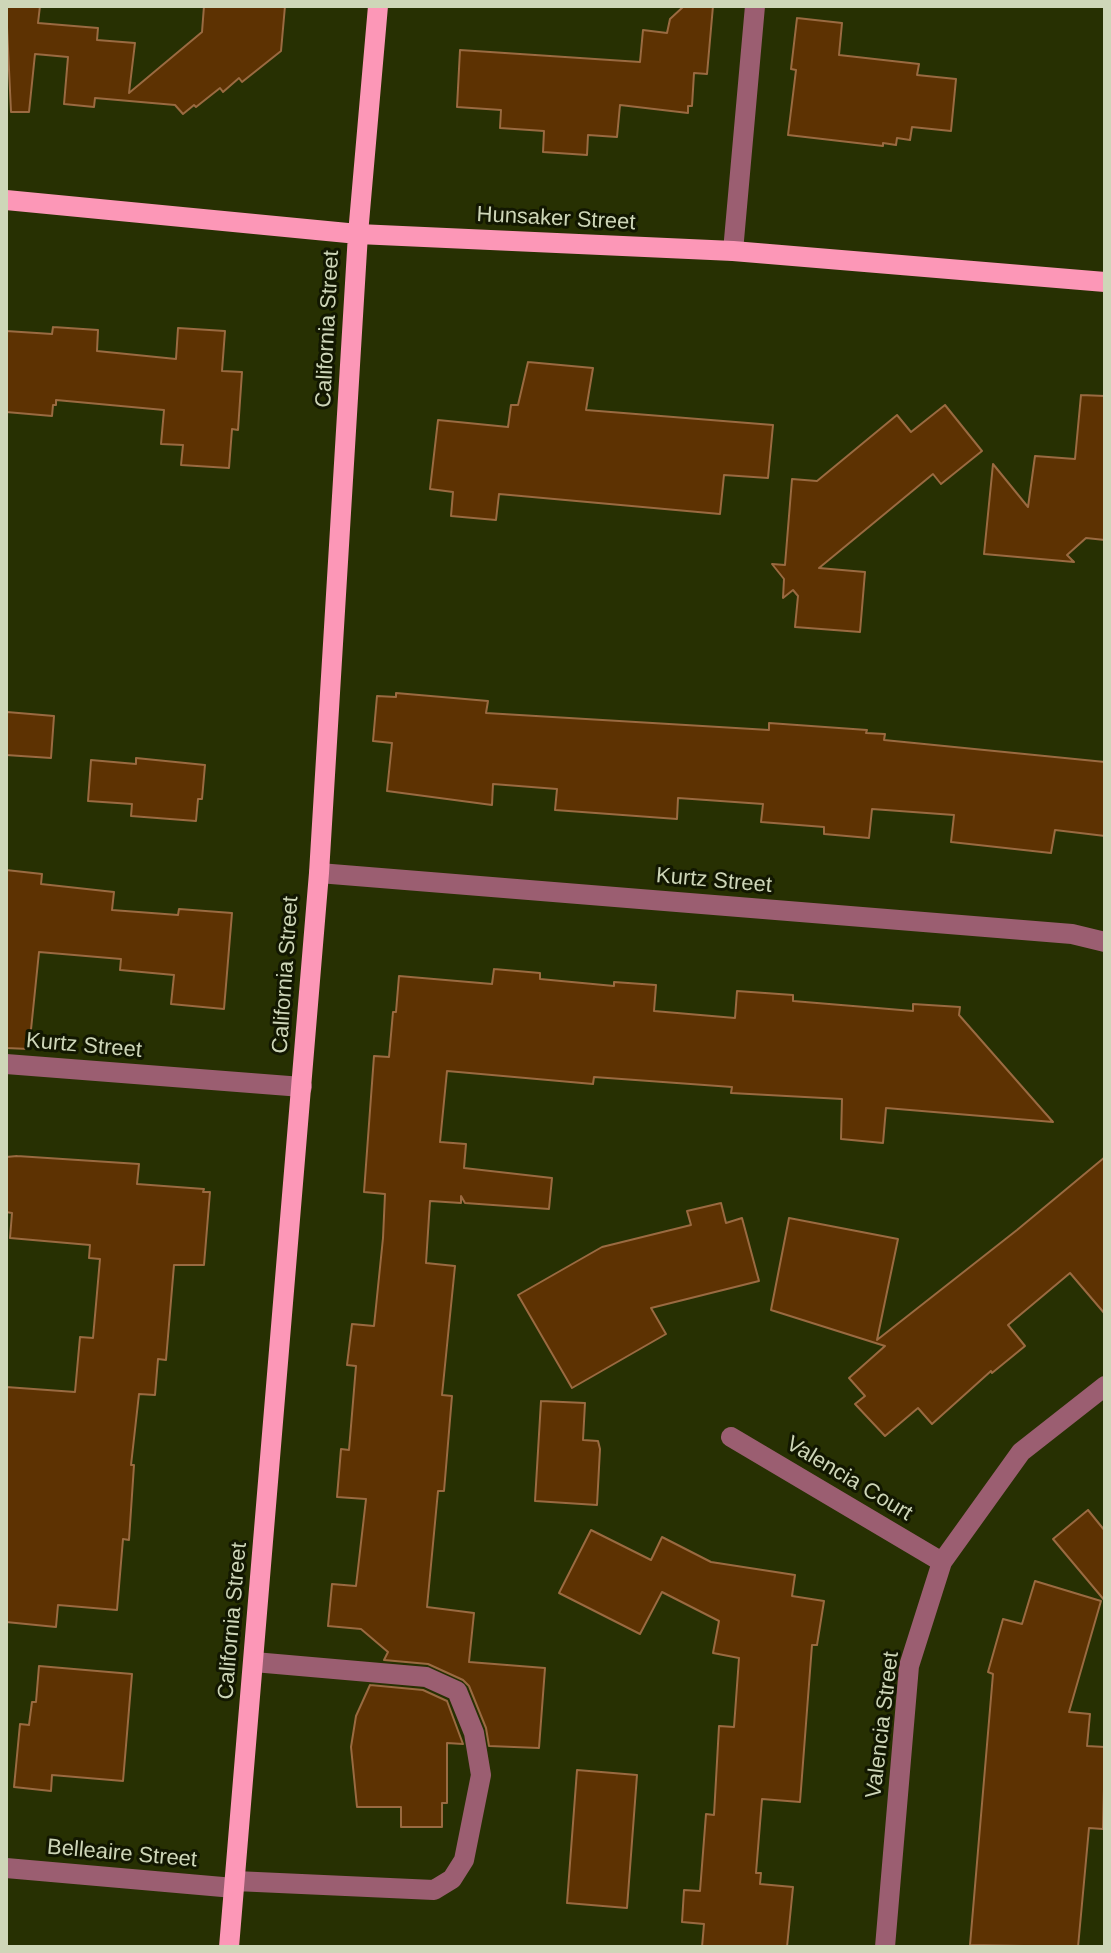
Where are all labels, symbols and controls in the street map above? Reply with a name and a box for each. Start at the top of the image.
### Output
street label: Hunsaker Street [476,202,636,236]
street label: California Street [311,250,345,408]
street label: Kurtz Street [655,863,773,899]
street label: California Street [267,895,305,1055]
street label: Kurtz Street [25,1028,143,1064]
street label: Valencia Court [781,1431,917,1527]
street label: California Street [213,1541,253,1701]
street label: Valencia Street [861,1650,905,1800]
street label: Belleaire Street [46,1834,198,1874]

